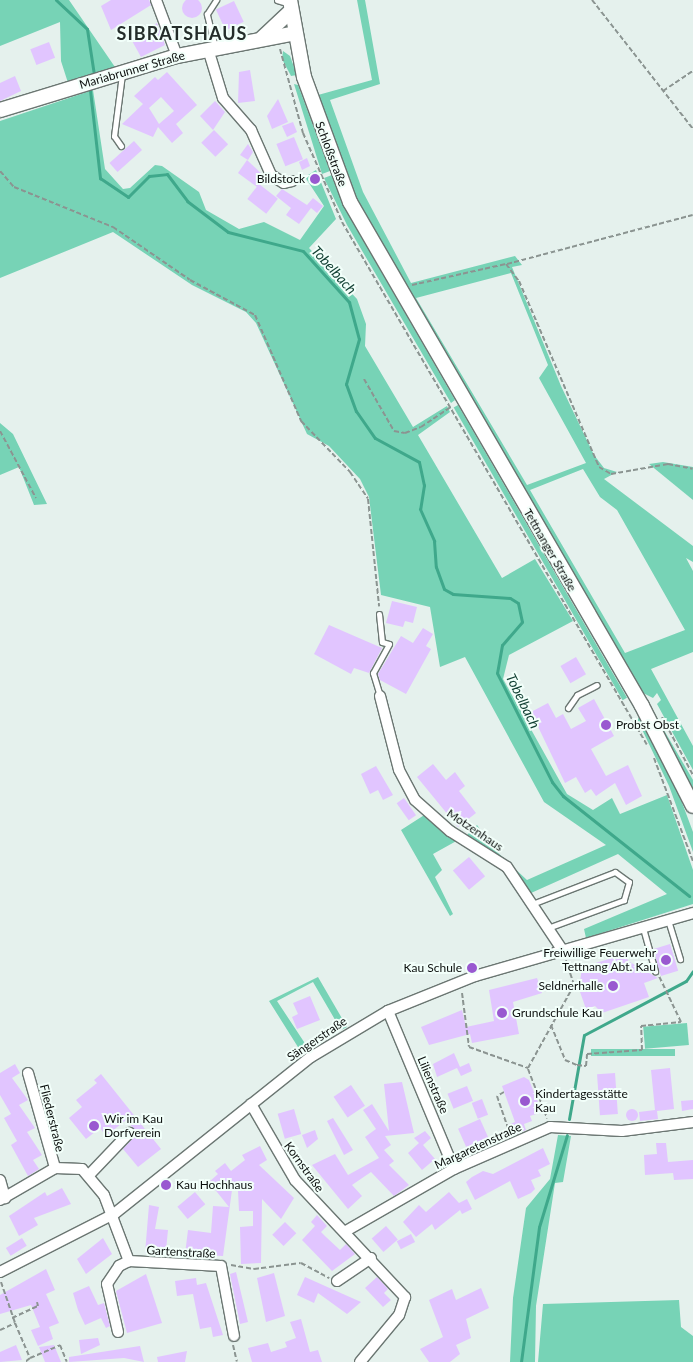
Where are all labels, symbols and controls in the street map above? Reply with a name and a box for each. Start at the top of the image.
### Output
district label: SIBRATSHAUS [115,22,249,44]
street label: Mariabrunner Straße [78,48,186,92]
street label: Schloßstraße [312,119,350,189]
place label: Bildstock [257,172,305,186]
marker: Bildstock [309,173,321,185]
water label: Tobelbach [308,242,360,298]
street label: Tettnanger Straße [520,506,580,594]
water label: Tobelbach [503,671,543,731]
place label: Probst Obst [616,718,679,732]
marker: Probst Obst [600,719,612,731]
street label: Motzenhaus [444,806,506,854]
place label: Freiwillige Feuerwehr Tettnang Abt. Kau [543,946,656,974]
marker: Freiwillige Feuerwehr Tettnang Abt. Kau [660,954,672,966]
place label: Kau Schule [404,961,462,975]
marker: Kau Schule [466,962,478,974]
place label: Seldnerhalle [539,979,603,993]
marker: Seldnerhalle [607,980,619,992]
place label: Grundschule Kau [512,1006,602,1020]
marker: Grundschule Kau [496,1007,508,1019]
street label: Sängerstraße [284,1014,350,1064]
street label: Lilienstraße [414,1054,452,1116]
street label: Fliederstraße [37,1083,67,1153]
place label: Kindertagesstätte Kau [535,1087,628,1115]
marker: Kindertagesstätte Kau [519,1095,531,1107]
place label: Wir im Kau Dorfverein [104,1112,163,1140]
marker: Wir im Kau Dorfverein [88,1120,100,1132]
street label: Margaretenstraße [432,1120,524,1172]
street label: Kornstraße [281,1139,327,1195]
place label: Kau Hochhaus [176,1178,252,1192]
marker: Kau Hochhaus [160,1179,172,1191]
street label: Gartenstraße [146,1243,216,1261]

